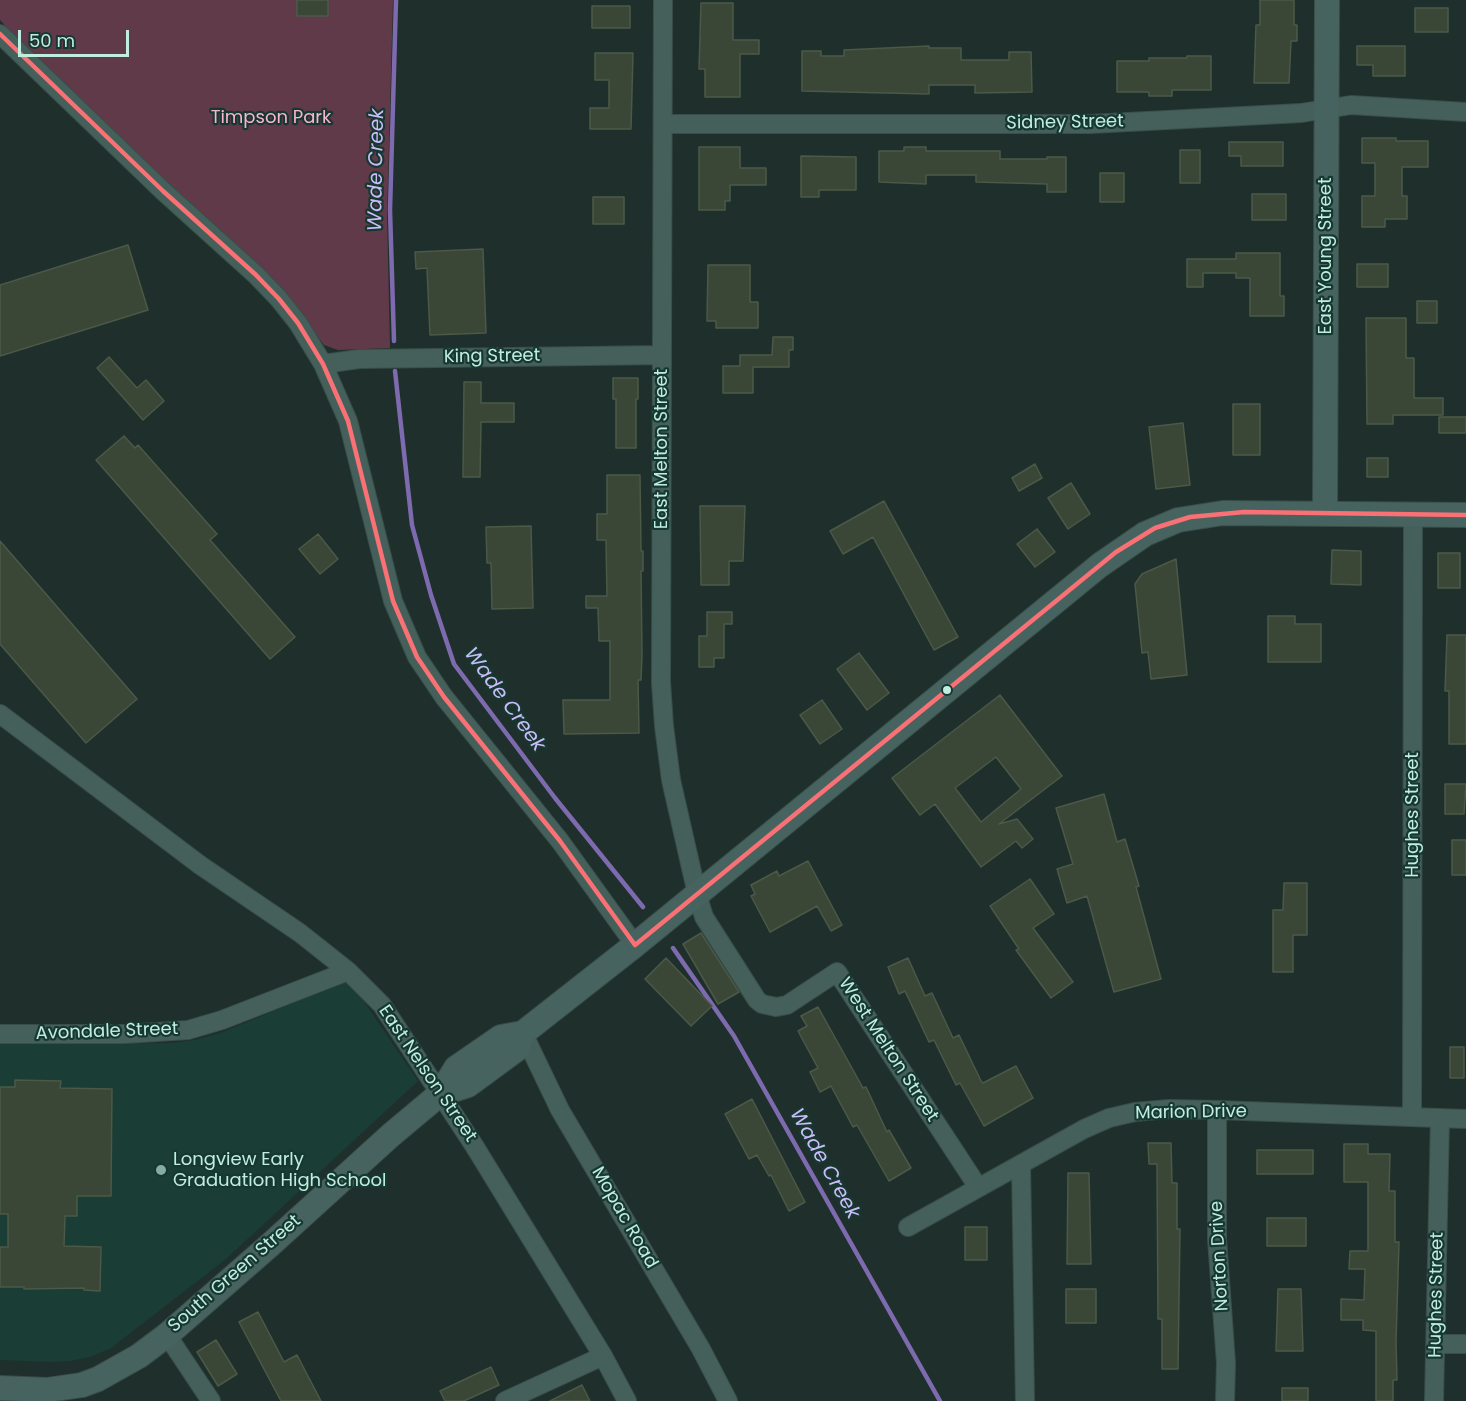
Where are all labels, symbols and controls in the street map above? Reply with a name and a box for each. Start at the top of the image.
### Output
scale bar [21,18,132,56]
text: 50 m [29,28,75,53]
park label: Timpson Park [211,107,331,129]
water label: Wade Creek [364,108,390,232]
street label: Sidney Street [1006,111,1124,135]
street label: East Young Street [1315,178,1337,334]
street label: King Street [444,345,540,369]
street label: East Melton Street [651,369,673,529]
water label: Wade Creek [458,643,550,757]
unlabelled marker [941,684,953,696]
street label: Hughes Street [1402,752,1424,878]
street label: West Melton Street [833,974,943,1126]
street label: East Nelson Street [373,1001,481,1147]
street label: Avondale Street [35,1019,179,1045]
street label: Marion Drive [1135,1101,1247,1125]
water label: Wade Creek [784,1104,864,1224]
place label: Longview Early Graduation High School [173,1149,386,1192]
marker: Longview Early Graduation High School [154,1163,168,1177]
street label: Mopac Road [586,1163,662,1273]
street label: Norton Drive [1206,1200,1234,1312]
street label: South Green Street [164,1211,306,1337]
street label: Hughes Street [1425,1232,1449,1358]

